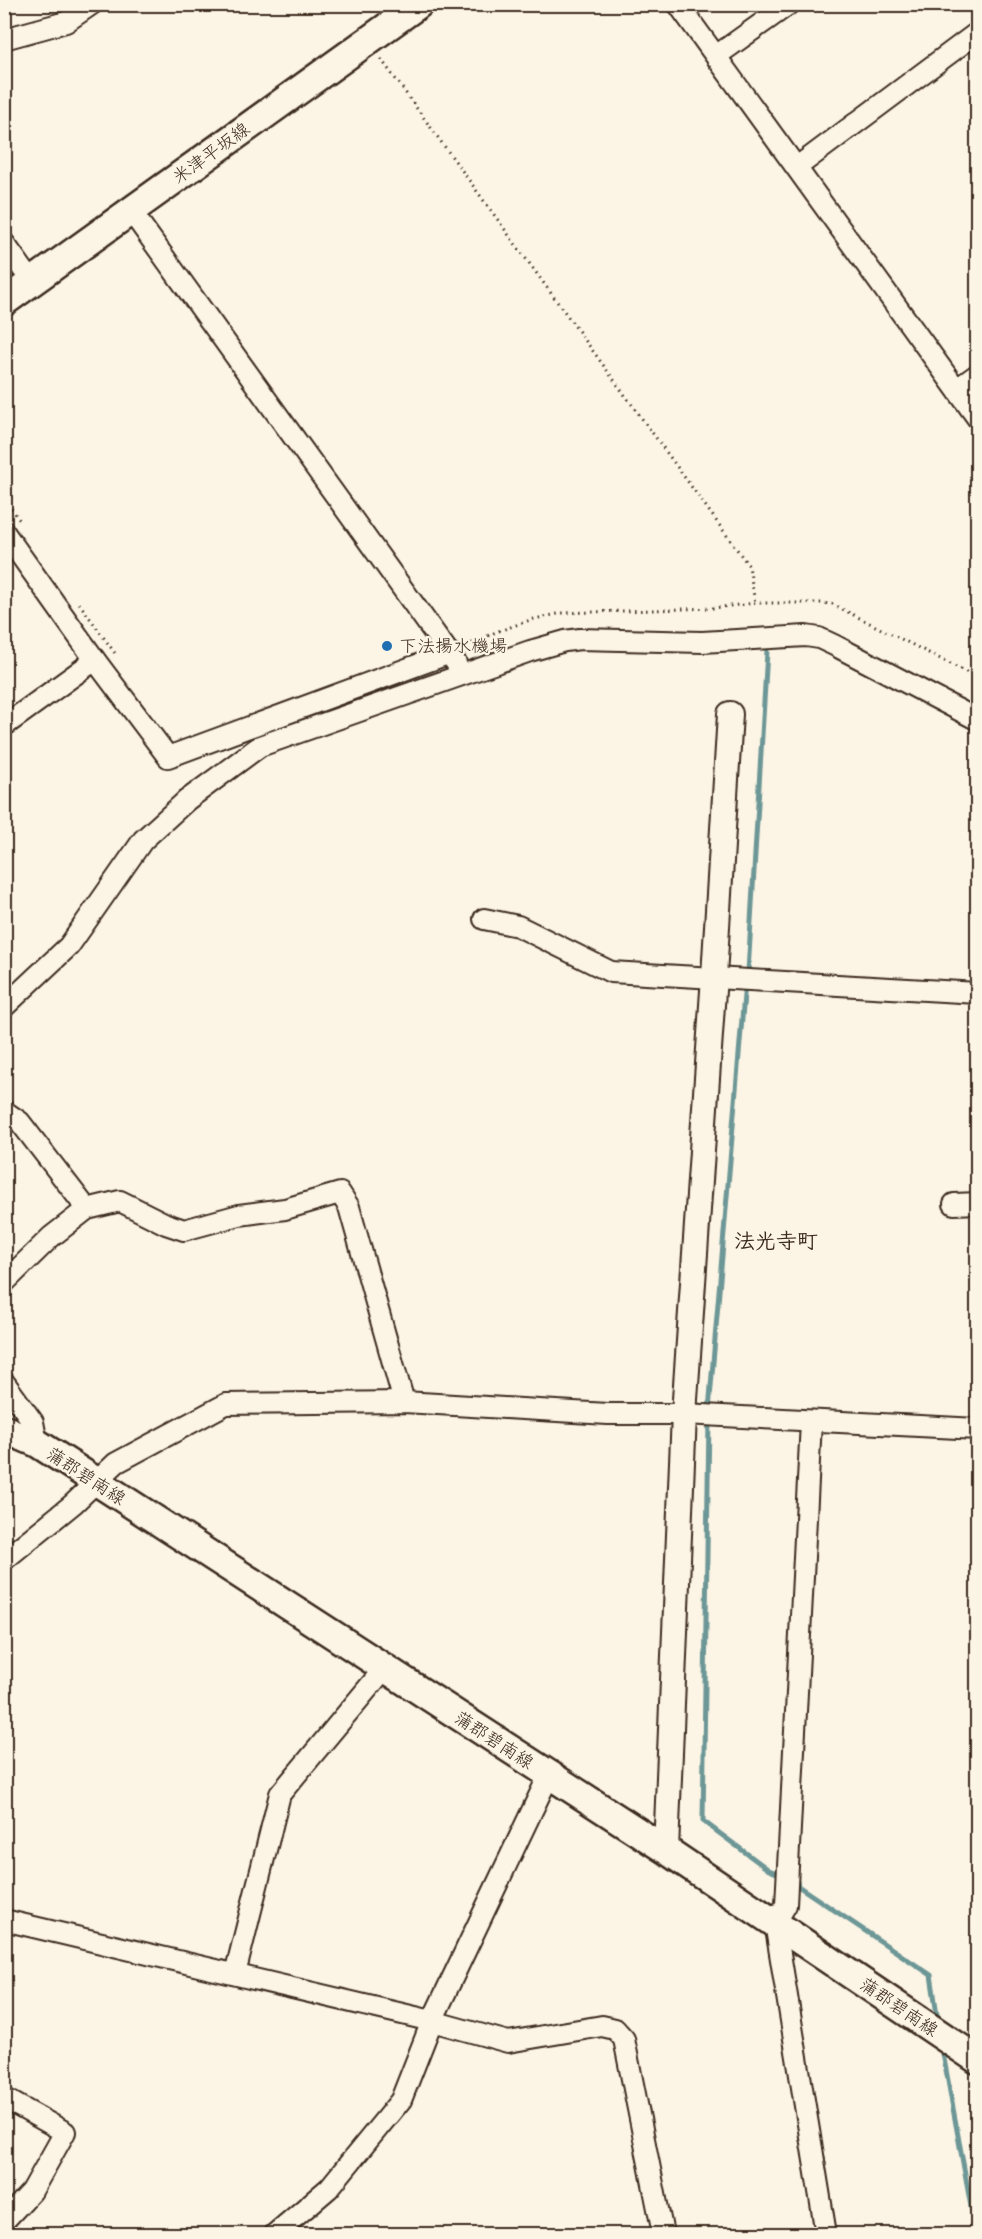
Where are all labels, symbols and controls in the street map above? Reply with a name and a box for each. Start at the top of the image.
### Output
street label: 米津平坂線 [167,116,257,192]
place label: 下法揚水機場 [399,633,507,662]
marker: 下法揚水機場 [380,639,394,653]
district label: 法光寺町 [734,1226,818,1259]
street label: 蒲郡碧南線 [40,1441,131,1514]
street label: 蒲郡碧南線 [448,1705,539,1778]
street label: 蒲郡碧南線 [853,1971,944,2045]

